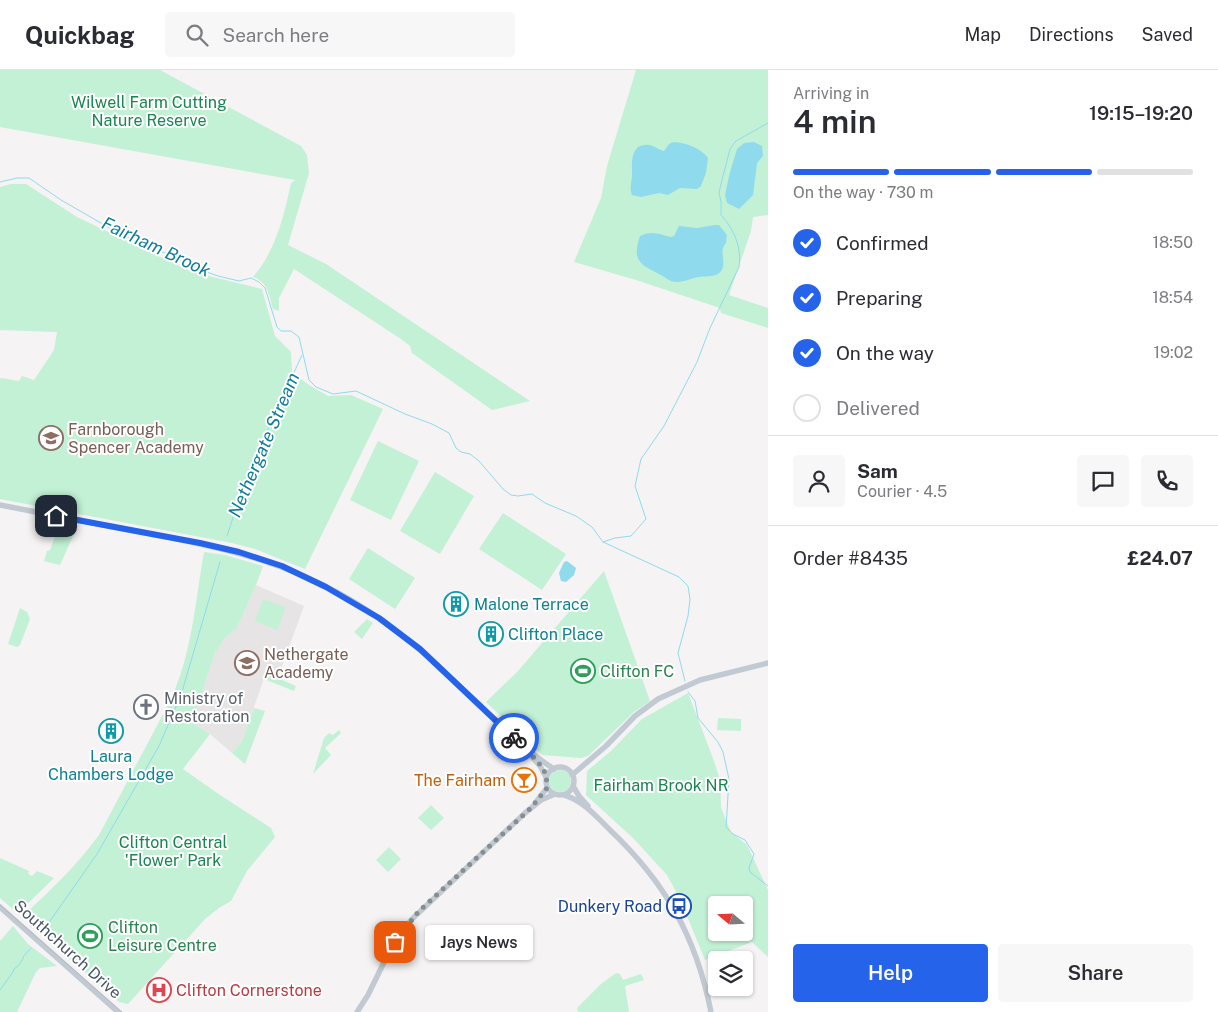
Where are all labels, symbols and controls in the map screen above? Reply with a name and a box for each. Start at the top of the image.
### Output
search box [165,12,515,57]
text: Quickbag [25,21,135,49]
icon: search [183,21,211,49]
text: Search here [223,24,329,46]
text: Map [964,24,1001,45]
text: Directions [1029,24,1114,45]
text: Saved [1142,24,1193,45]
text: Arriving in [793,84,869,103]
park label: Wilwell Farm Cutting Nature Reserve [71,93,227,130]
text: 19:15–19:20 [1089,102,1193,124]
text: 4 min [793,103,876,140]
text: On the way · 730 m [793,183,933,202]
water label: Fairham Brook [98,212,214,281]
icon: check [793,229,821,257]
text: Confirmed [836,232,929,254]
text: 18:50 [1152,233,1193,252]
icon: check [793,284,821,312]
text: Preparing [836,287,923,309]
text: 18:54 [1152,288,1193,307]
icon: check [793,339,821,367]
text: On the way [836,342,934,364]
text: 19:02 [1154,343,1193,362]
water label: Nethergate Stream [224,369,303,520]
text: Delivered [836,397,920,419]
place label: Farnborough Spencer Academy [68,420,204,457]
school or university icon: Farnborough Spencer Academy [38,425,64,451]
button: person [793,455,845,507]
button: chat [1077,455,1129,507]
button: phone [1141,455,1193,507]
text: Sam [857,460,898,482]
text: Courier · 4.5 [857,482,947,501]
pin [35,495,77,537]
icon: home [42,502,70,530]
text: Order #8435 [793,547,908,569]
text: £24.07 [1127,547,1193,569]
building icon: Malone Terrace [443,591,469,617]
place label: Malone Terrace [474,595,589,614]
building icon: Clifton Place [478,621,504,647]
place label: Clifton Place [508,625,603,644]
place label: Nethergate Academy [264,645,348,682]
school or university icon: Nethergate Academy [234,650,260,676]
sports icon: Clifton FC [570,658,596,684]
place label: Clifton FC [600,662,674,681]
place label: Ministry of Restoration [164,689,249,726]
church icon: Ministry of Restoration [133,694,159,720]
courier [489,713,539,763]
building icon: Laura Chambers Lodge [98,718,124,744]
icon: bike [500,724,528,752]
place label: Laura Chambers Lodge [48,747,174,784]
bar icon: The Fairham [511,767,537,793]
place label: The Fairham [414,771,506,790]
park label: Fairham Brook NR [594,776,729,795]
park label: Clifton Central 'Flower' Park [119,833,227,870]
bus stop icon: Dunkery Road [666,893,692,919]
street label: Southchurch Drive [10,896,125,1003]
north arrow [708,896,752,941]
map controls [708,896,753,996]
place label: Dunkery Road [558,897,662,916]
place label: Clifton Leisure Centre [108,918,217,955]
pin [374,921,416,963]
sports icon: Clifton Leisure Centre [77,923,103,949]
callout: Jays News [425,924,532,960]
icon: bag [381,928,409,956]
text: Jays News [440,933,518,952]
button: Help [793,944,988,1002]
button: Share [998,944,1193,1002]
button: layers [708,951,753,996]
hospital icon: Clifton Cornerstone [146,977,172,1003]
place label: Clifton Cornerstone [176,981,322,1000]

